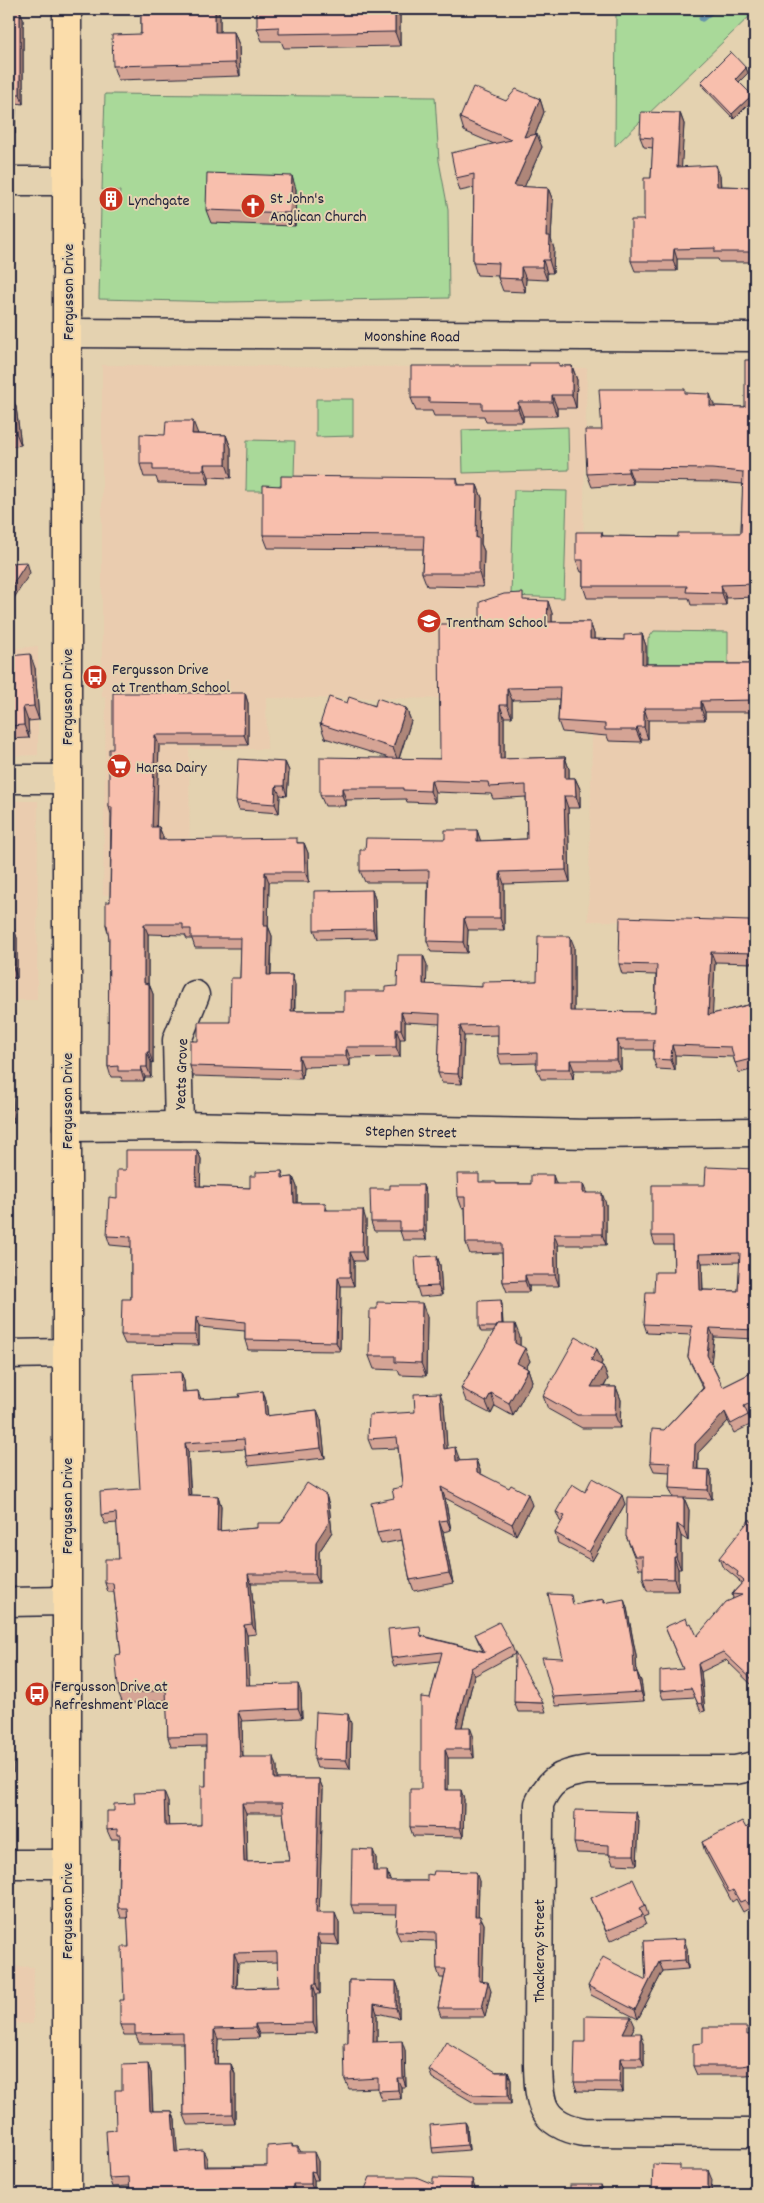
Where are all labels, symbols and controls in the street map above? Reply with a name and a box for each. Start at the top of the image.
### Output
building icon: Lynchgate [98,186,124,212]
place label: St John's Anglican Church [270,188,367,229]
place label: Lynchgate [128,190,190,213]
church icon: St John's Anglican Church [240,193,266,219]
street label: Fergusson Drive [58,244,81,340]
street label: Moonshine Road [364,326,460,349]
school or university icon: Trentham School [416,608,442,634]
place label: Trentham School [446,612,547,635]
street label: Fergusson Drive [57,649,80,745]
place label: Fergusson Drive at Trentham School [112,659,230,700]
bus stop icon: Fergusson Drive at Trentham School [82,664,108,690]
supermarket icon: Harsa Dairy [106,753,132,779]
place label: Harsa Dairy [136,757,207,780]
street label: Yeats Grove [170,1038,195,1110]
street label: Fergusson Drive [57,1053,80,1149]
street label: Stephen Street [365,1121,457,1145]
street label: Fergusson Drive [57,1458,80,1554]
place label: Fergusson Drive at Refreshment Place [54,1676,169,1717]
bus stop icon: Fergusson Drive at Refreshment Place [24,1681,50,1707]
street label: Fergusson Drive [57,1863,80,1959]
street label: Thackeray Street [529,1899,552,2003]

